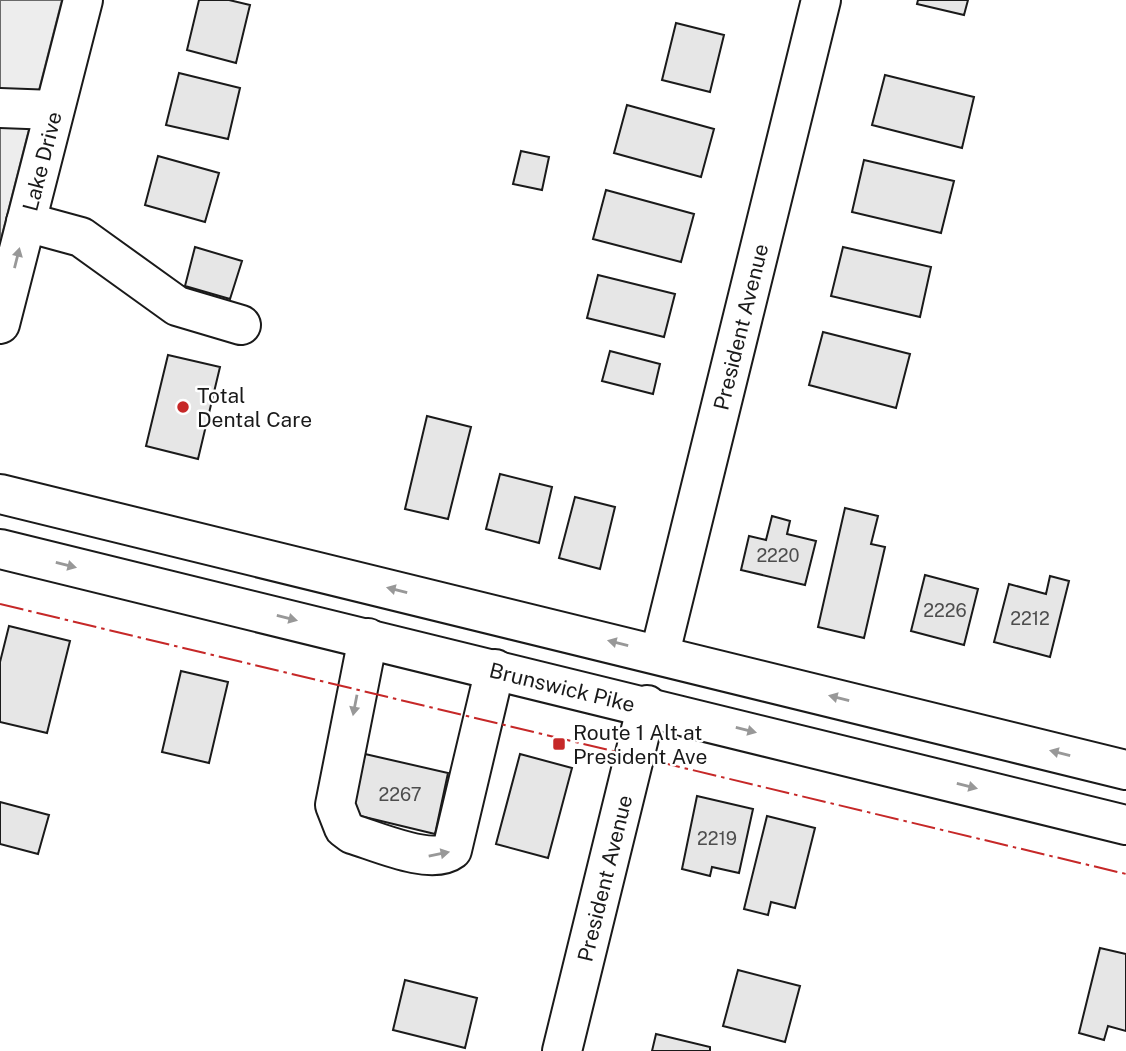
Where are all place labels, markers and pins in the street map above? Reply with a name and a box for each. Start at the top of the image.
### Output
place label: Total Dental Care [197,383,312,432]
marker: Total Dental Care [175,399,191,415]
place label: Route 1 Alt at President Ave [573,720,707,769]
marker: Route 1 Alt at President Ave [551,736,567,752]

